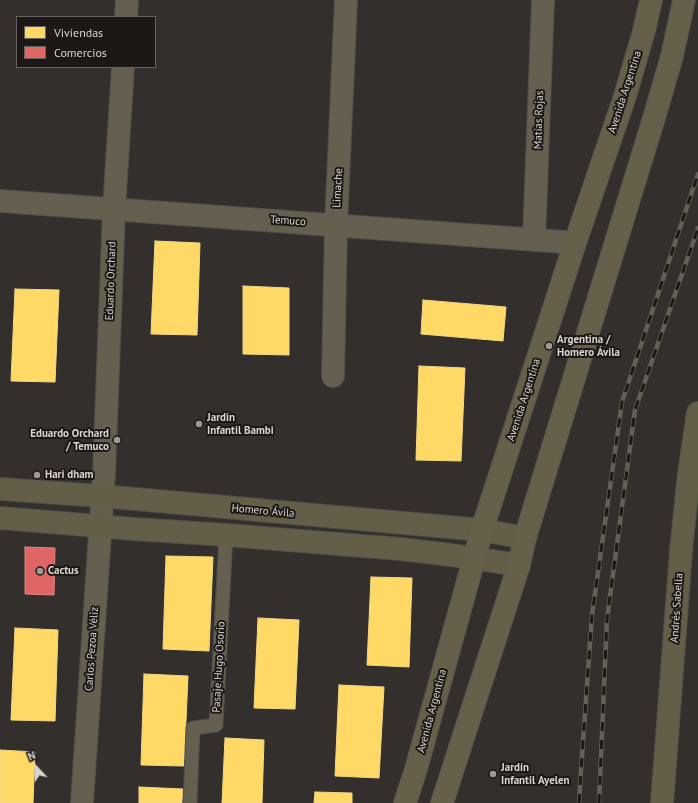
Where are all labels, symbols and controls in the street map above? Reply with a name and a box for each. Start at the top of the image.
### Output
legend [16,16,156,68]
text: Viviendas [54,25,103,40]
text: Comercios [54,45,107,60]
street label: Avenida Argentina [605,49,645,135]
street label: Matías Rojas [531,90,547,150]
street label: Limache [330,168,346,208]
street label: Temuco [270,213,306,229]
street label: Eduardo Orchard [103,241,119,321]
place label: Argentina / Homero Ávila [557,333,620,359]
marker: Argentina / Homero Ávila [544,341,554,351]
street label: Avenida Argentina [504,357,544,443]
place label: Jardin Infantil Bambi [207,411,274,437]
marker: Jardin Infantil Bambi [194,419,204,429]
place label: Eduardo Orchard / Temuco [30,427,109,453]
marker: Eduardo Orchard / Temuco [112,435,122,445]
place label: Hari dham [45,468,93,482]
marker: Hari dham [32,470,42,480]
street label: Homero Ávila [231,502,295,520]
place label: Cactus [48,564,79,578]
marker: Cactus [35,566,45,576]
street label: Andrés Sabella [668,573,686,643]
street label: Carlos Pezoa Véliz [82,606,102,692]
street label: Pasaje Hugo Osorio [210,621,228,713]
street label: Avenida Argentina [415,668,449,754]
north arrow [16,747,56,787]
text: N [26,748,37,764]
place label: Jardín Infantil Ayelen [501,761,570,787]
marker: Jardín Infantil Ayelen [488,769,498,779]

